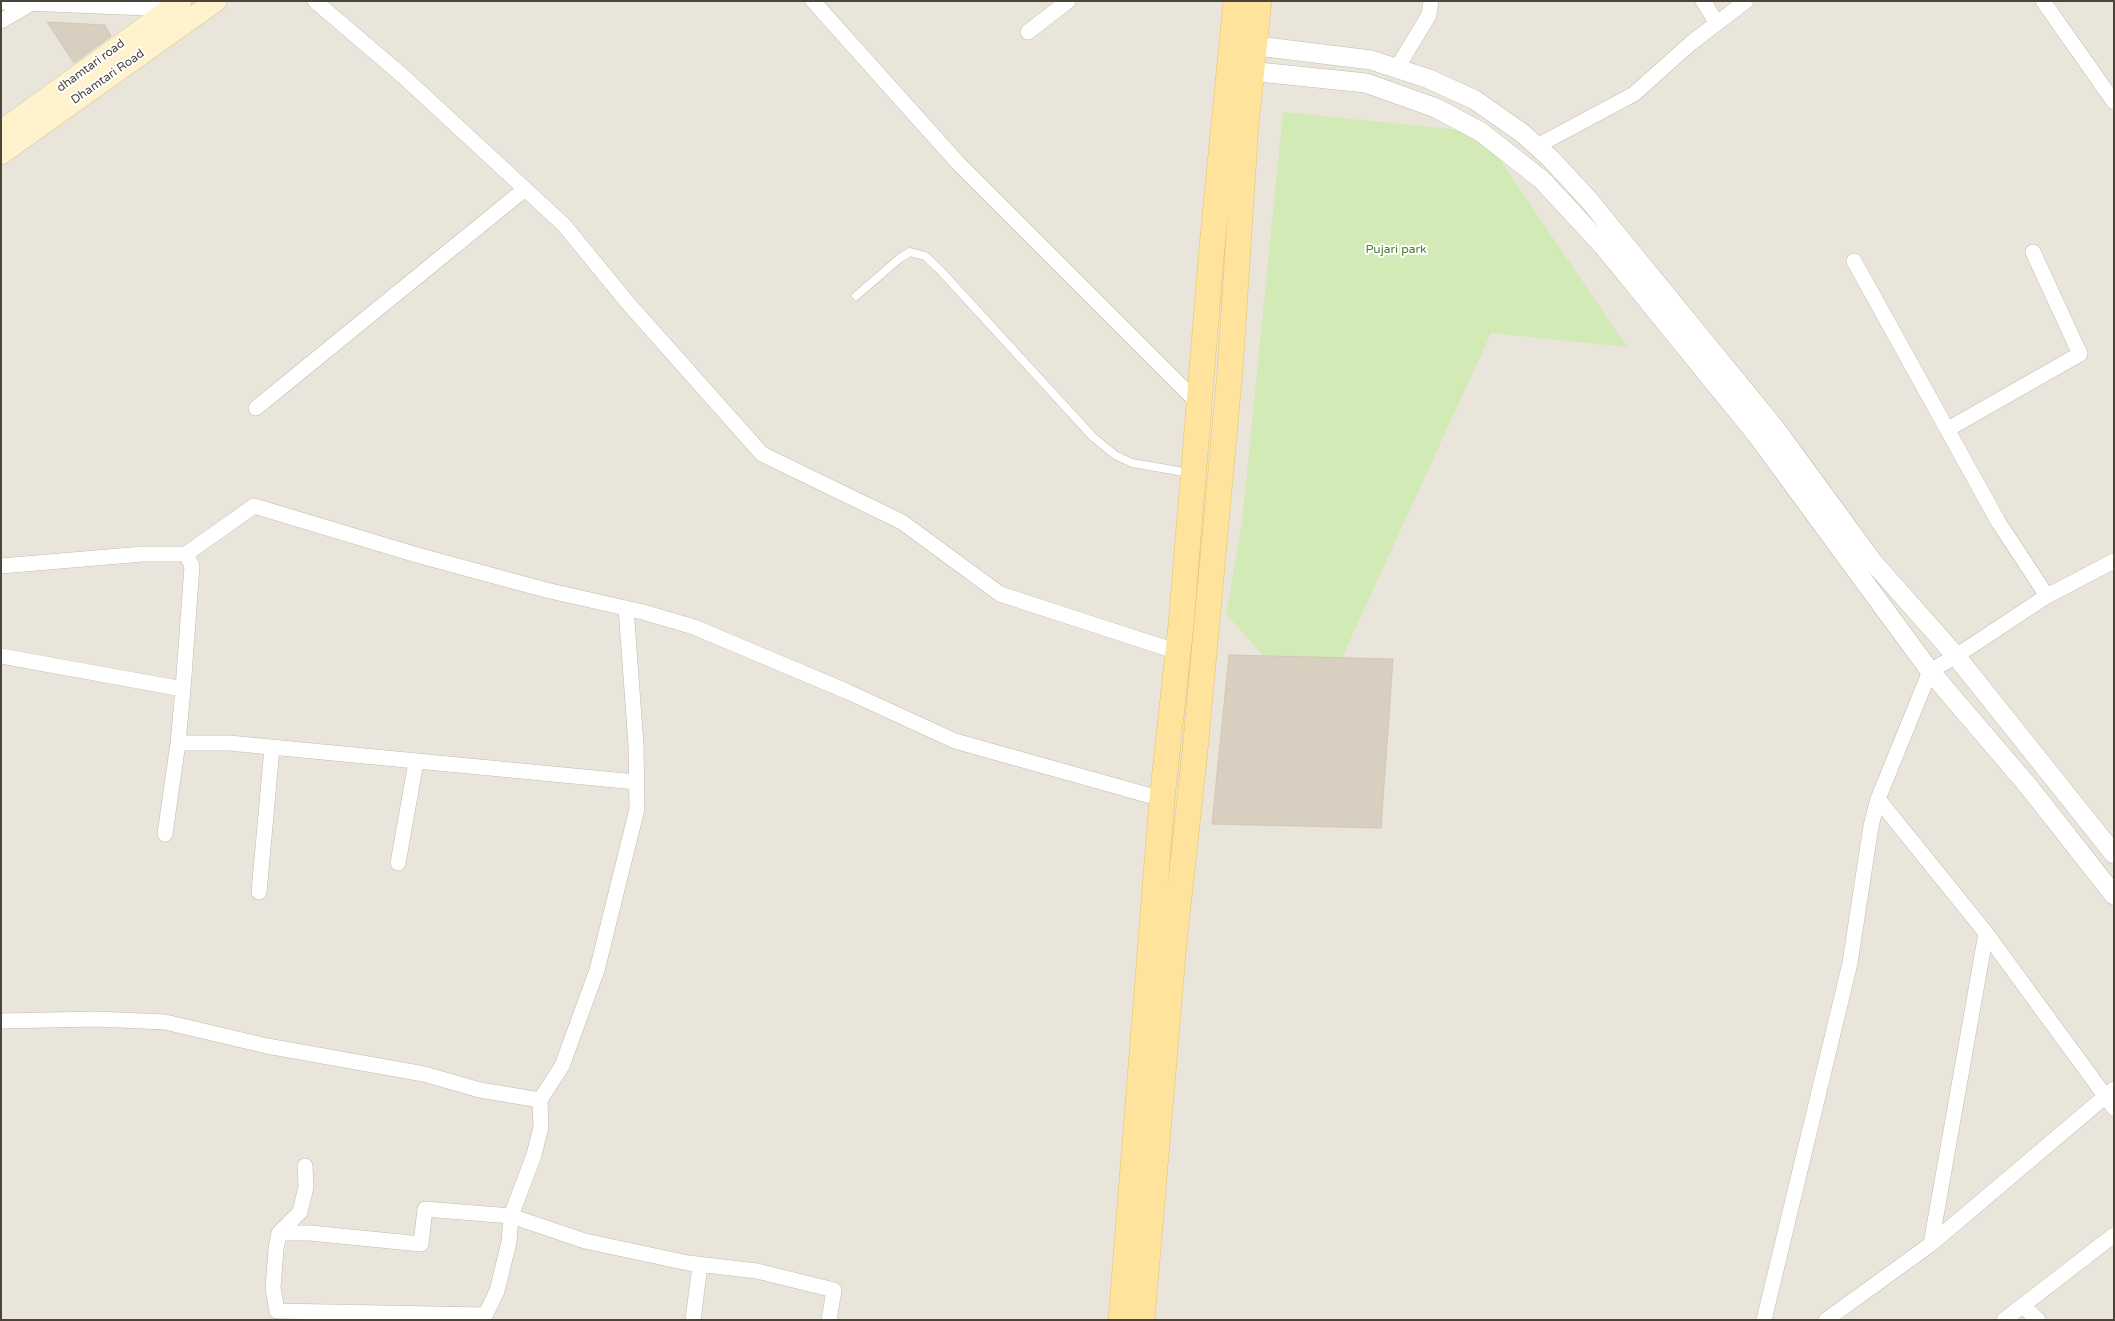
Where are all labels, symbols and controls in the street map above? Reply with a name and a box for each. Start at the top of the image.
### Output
street label: dhamtari road [54,37,128,95]
street label: Dhamtari Road [69,46,147,108]
park label: Pujari park [1365,243,1427,257]

